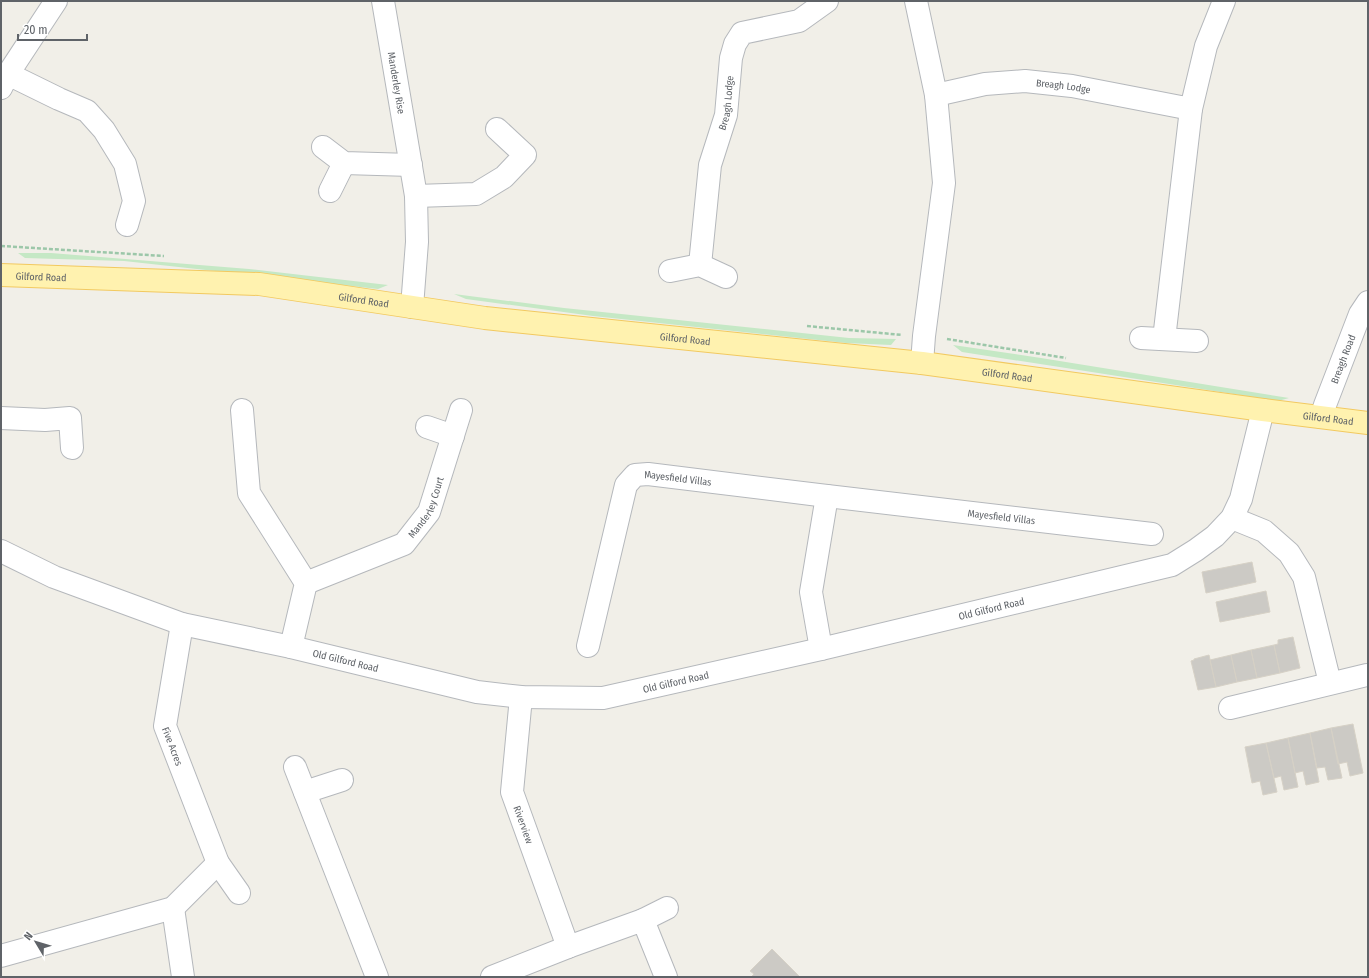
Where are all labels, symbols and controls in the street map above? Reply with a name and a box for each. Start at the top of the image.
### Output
scale bar [18,16,87,42]
text: 20 m [24,23,48,37]
street label: Manderley Rise [385,51,407,115]
street label: Breagh Lodge [717,75,736,132]
street label: Breagh Lodge [1035,77,1092,96]
street label: Gilford Road [15,271,67,284]
street label: Gilford Road [337,291,390,310]
street label: Gilford Road [659,331,711,348]
street label: Breagh Road [1329,333,1358,385]
street label: Gilford Road [981,366,1033,385]
street label: Gilford Road [1302,410,1354,428]
street label: Mayesfield Villas [644,469,712,489]
street label: Manderley Court [406,475,447,541]
street label: Mayesfield Villas [967,507,1036,527]
street label: Old Gilford Road [957,596,1026,623]
street label: Old Gilford Road [311,647,380,675]
street label: Old Gilford Road [642,669,710,696]
street label: Five Acres [159,726,185,767]
street label: Riverview [510,804,535,846]
north arrow [16,922,56,962]
text: N [21,930,36,943]

